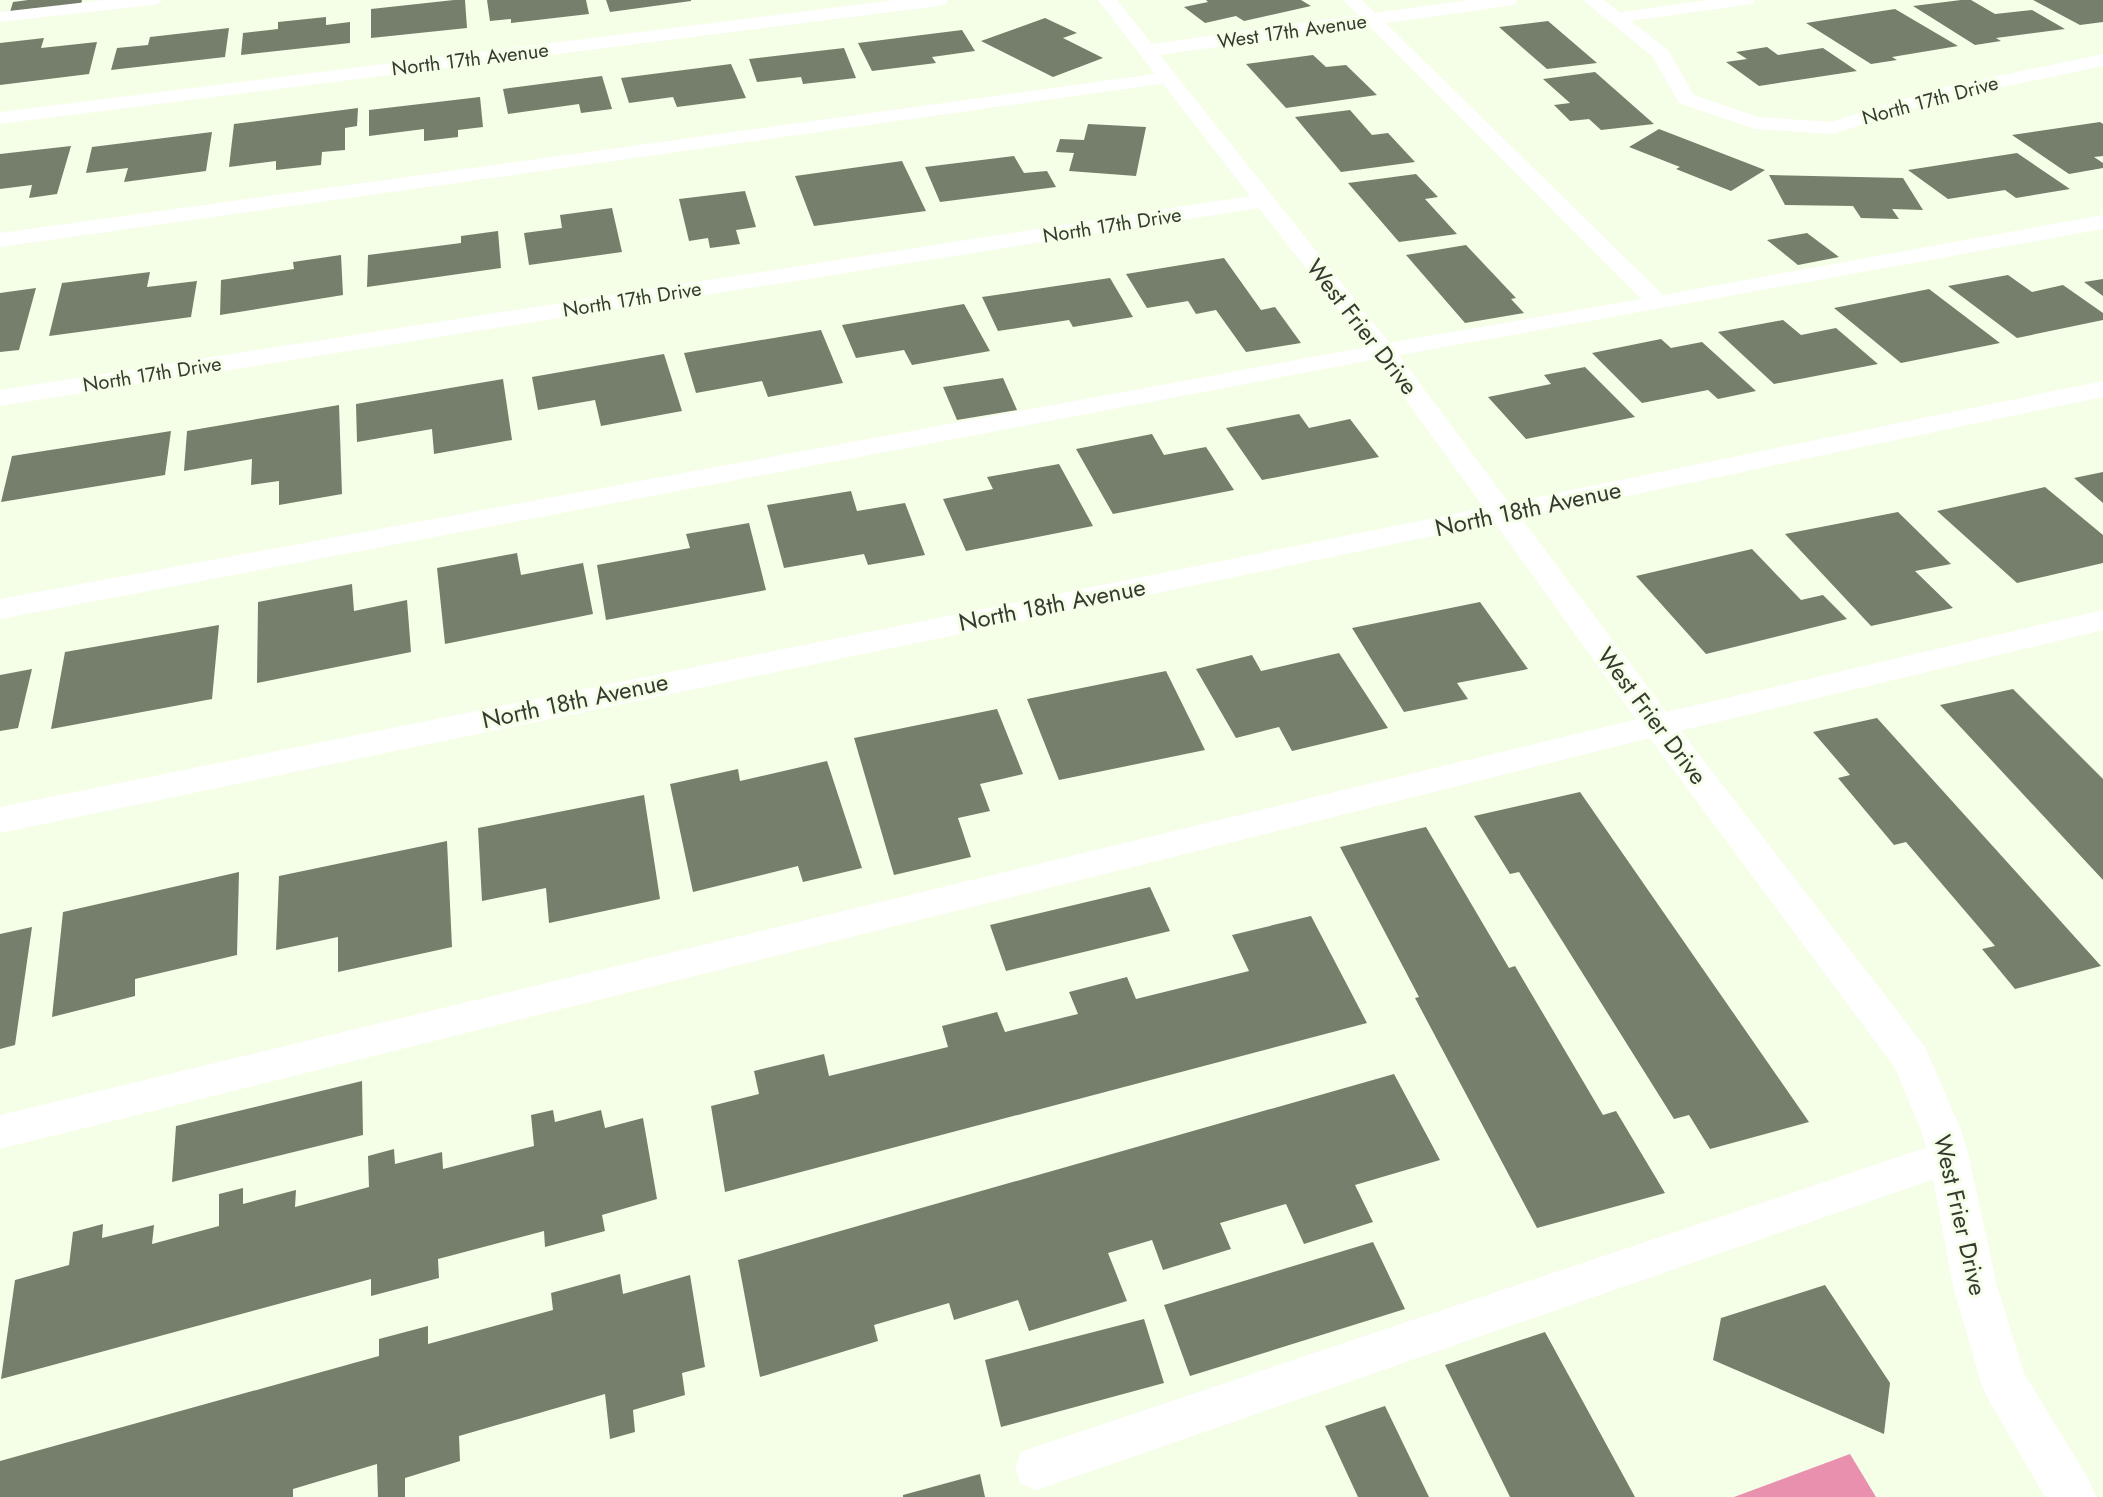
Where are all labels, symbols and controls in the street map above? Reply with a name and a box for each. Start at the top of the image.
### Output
street label: West 17th Avenue [1216,7,1369,56]
street label: North 17th Avenue [390,35,550,83]
street label: North 17th Drive [1859,68,2001,133]
street label: North 17th Drive [1041,200,1183,251]
street label: West Frier Drive [1298,251,1427,402]
street label: North 17th Drive [561,274,703,325]
street label: North 17th Drive [81,349,223,400]
street label: North 18th Avenue [1431,472,1624,545]
street label: North 18th Avenue [955,569,1148,640]
street label: West Frier Drive [1589,640,1716,792]
street label: North 18th Avenue [478,664,671,737]
street label: West Frier Drive [1925,1131,1996,1299]

